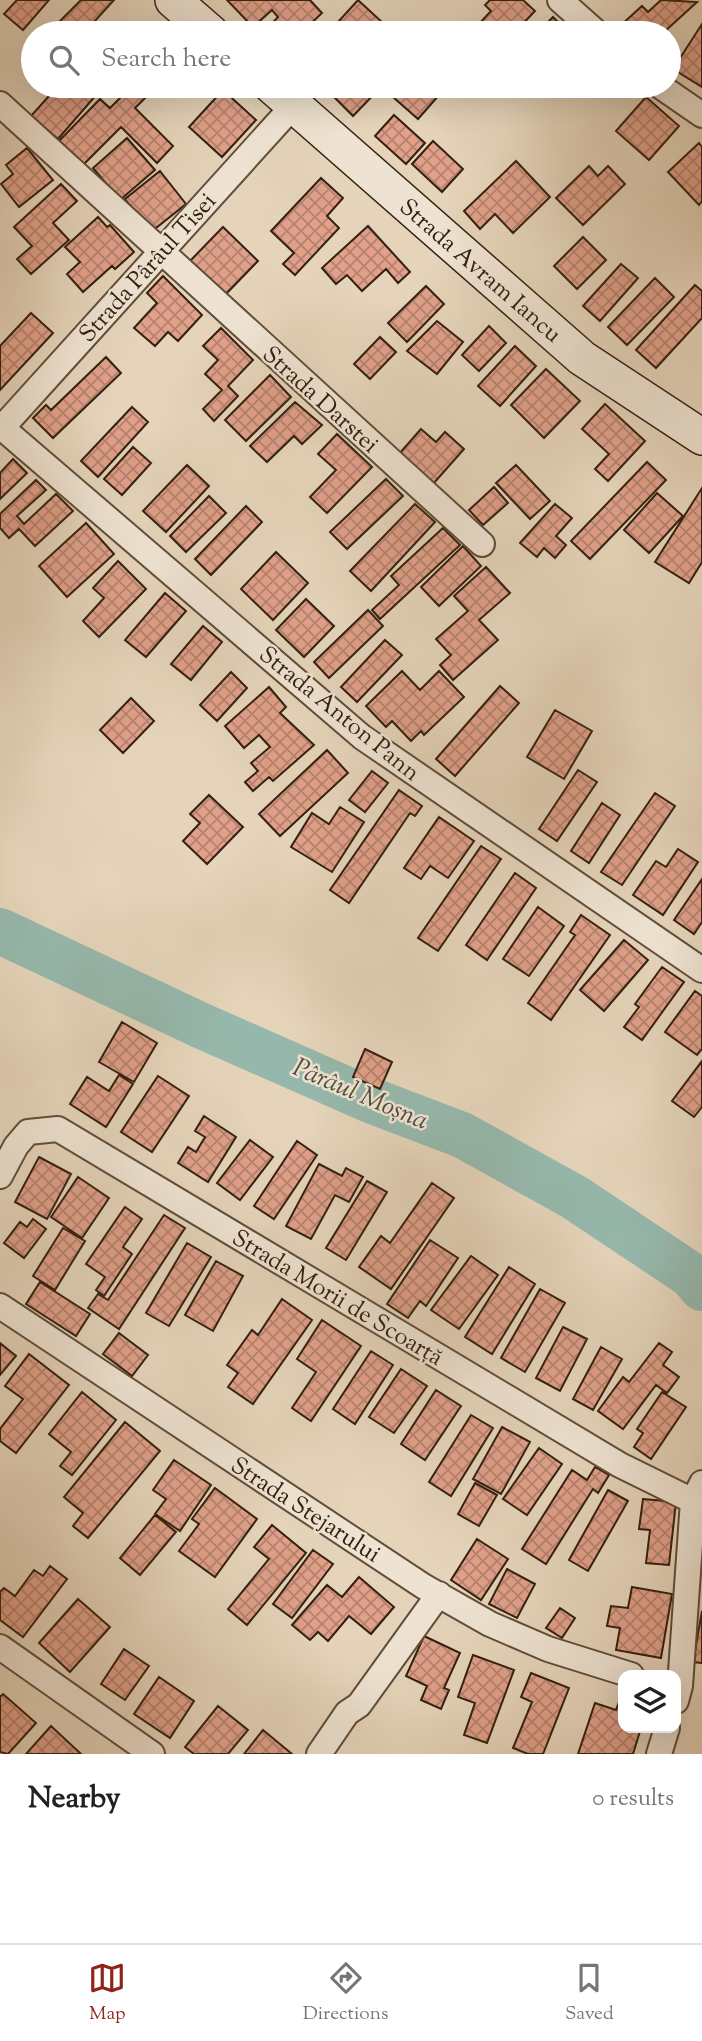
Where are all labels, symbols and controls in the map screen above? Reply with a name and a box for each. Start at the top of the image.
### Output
search box [21,21,681,98]
icon: search [45,41,83,79]
text: Search here [101,41,231,78]
street label: Strada Pârâul Tisei [72,186,225,351]
street label: Strada Avram Iancu [391,191,568,352]
street label: Strada Darstei [254,339,386,462]
street label: Strada Anton Pann [251,639,427,790]
water label: Pârâul Moșna [287,1050,433,1140]
street label: Strada Morii de Scoarţă [225,1222,449,1375]
street label: Strada Stejarului [223,1449,387,1572]
map controls [618,1670,681,1733]
button: layers [618,1670,681,1733]
text: Nearby [28,1778,120,1821]
text: 0 results [592,1783,674,1816]
tab: Map [88,1959,126,2028]
tab: Directions [303,1959,388,2028]
tab: Saved [565,1959,614,2028]

